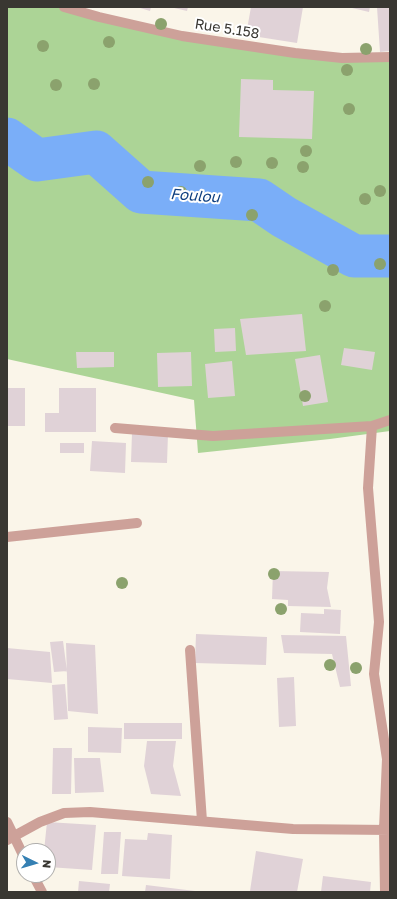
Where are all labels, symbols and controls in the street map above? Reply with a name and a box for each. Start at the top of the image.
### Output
street label: Rue 5.158 [194,16,260,42]
water label: Foulou [170,185,220,207]
north arrow [16,843,56,883]
text: N [41,859,54,869]

